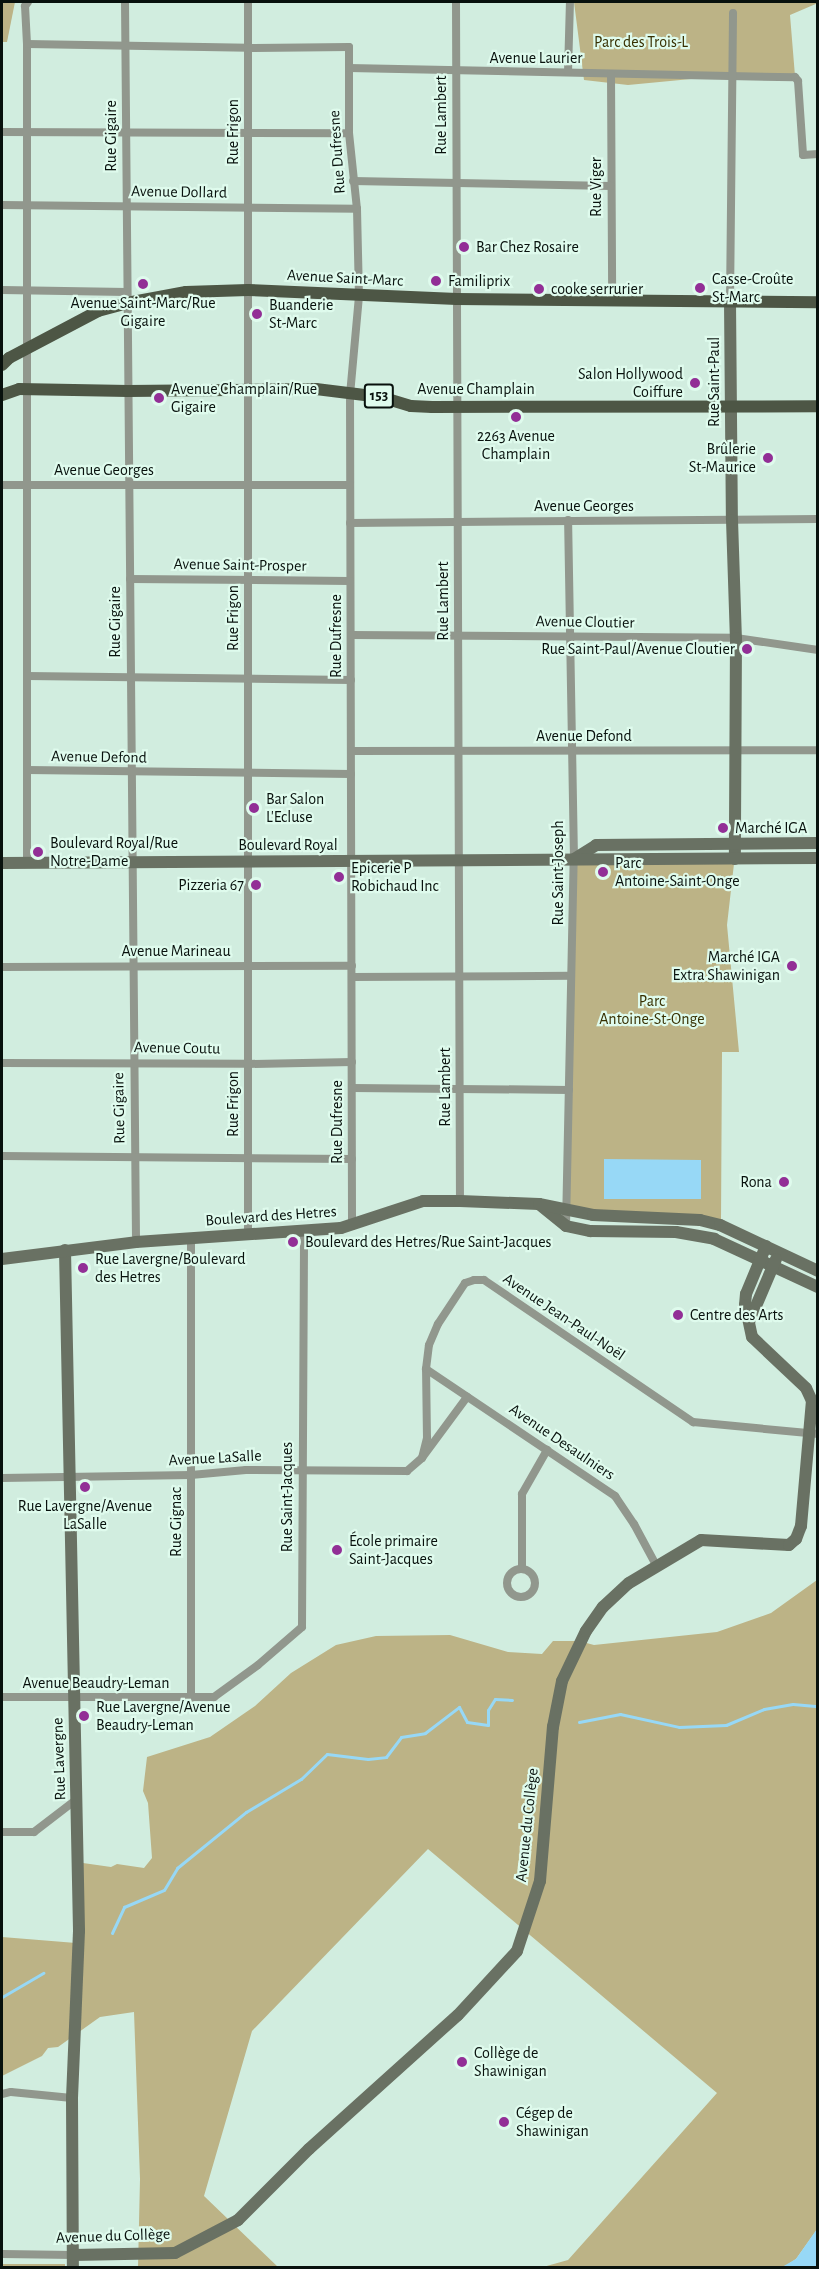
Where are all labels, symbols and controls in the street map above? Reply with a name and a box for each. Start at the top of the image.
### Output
park label: Parc des Trois-L [594,32,688,52]
street label: Avenue Laurier [490,48,582,68]
street label: Rue Lambert [431,75,451,155]
street label: Rue Frigon [223,99,243,165]
street label: Rue Gigaire [101,100,121,172]
street label: Rue Dufresne [324,109,350,195]
street label: Rue Viger [586,157,606,217]
street label: Avenue Dollard [131,182,227,202]
place label: Bar Chez Rosaire [476,237,579,257]
marker: Bar Chez Rosaire [457,240,471,254]
street label: Avenue Saint-Marc [286,265,404,291]
place label: Casse-Croûte St-Marc [712,269,793,307]
place label: Familiprix [448,271,510,291]
marker: Familiprix [429,274,443,288]
marker: Avenue Saint-Marc/Rue Gigaire [136,277,150,291]
place label: cooke serrurier [551,279,643,299]
marker: Casse-Croûte St-Marc [693,281,707,295]
marker: cooke serrurier [532,282,546,296]
place label: Avenue Saint-Marc/Rue Gigaire [70,293,216,331]
place label: Buanderie St-Marc [269,295,333,333]
marker: Buanderie St-Marc [250,307,264,321]
street label: Rue Saint-Paul [704,337,724,427]
place label: Salon Hollywood Coiffure [578,364,683,402]
marker: Salon Hollywood Coiffure [688,376,702,390]
place label: Avenue Champlain/Rue Gigaire [171,379,317,417]
street label: Avenue Champlain [417,379,535,399]
road number: 153 [362,384,395,408]
marker: Avenue Champlain/Rue Gigaire [152,391,166,405]
marker: 2263 Avenue Champlain [509,410,523,424]
place label: 2263 Avenue Champlain [477,426,555,464]
place label: Brûlerie St-Maurice [689,439,756,477]
marker: Brûlerie St-Maurice [761,451,775,465]
street label: Avenue Georges [54,460,154,480]
street label: Avenue Georges [534,496,634,516]
street label: Avenue Saint-Prosper [173,554,307,576]
street label: Rue Lambert [433,561,453,641]
street label: Rue Frigon [223,585,243,651]
street label: Rue Gigaire [105,586,125,658]
street label: Rue Dufresne [326,594,346,678]
street label: Avenue Cloutier [535,612,635,632]
place label: Rue Saint-Paul/Avenue Cloutier [541,639,735,659]
marker: Rue Saint-Paul/Avenue Cloutier [740,642,754,656]
street label: Avenue Defond [536,726,632,746]
street label: Avenue Defond [51,747,147,767]
place label: Bar Salon L'Ecluse [266,789,324,827]
marker: Bar Salon L'Ecluse [247,801,261,815]
place label: Marché IGA [735,818,807,838]
street label: Rue Saint-Joseph [548,820,568,926]
marker: Marché IGA [716,821,730,835]
place label: Boulevard Royal/Rue Notre-Dame [50,833,178,871]
street label: Boulevard Royal [238,835,338,855]
marker: Boulevard Royal/Rue Notre-Dame [31,845,45,859]
place label: Parc Antoine-Saint-Onge [615,853,740,891]
place label: Epicerie P Robichaud Inc [351,858,439,896]
marker: Parc Antoine-Saint-Onge [596,865,610,879]
marker: Epicerie P Robichaud Inc [332,870,346,884]
place label: Pizzeria 67 [178,875,244,895]
marker: Pizzeria 67 [249,878,263,892]
street label: Avenue Marineau [121,941,231,961]
place label: Marché IGA Extra Shawinigan [672,947,780,985]
marker: Marché IGA Extra Shawinigan [785,959,799,973]
park label: Parc Antoine-St-Onge [599,991,705,1029]
street label: Avenue Coutu [134,1038,220,1058]
street label: Rue Lambert [435,1047,455,1127]
street label: Rue Frigon [223,1071,243,1137]
street label: Rue Gigaire [109,1072,129,1144]
street label: Rue Dufresne [327,1080,347,1164]
place label: Rona [740,1172,772,1192]
marker: Rona [777,1175,791,1189]
street label: Boulevard des Hetres [205,1202,337,1230]
place label: Boulevard des Hetres/Rue Saint-Jacques [305,1232,552,1252]
marker: Boulevard des Hetres/Rue Saint-Jacques [286,1235,300,1249]
place label: Rue Lavergne/Boulevard des Hetres [95,1249,246,1287]
marker: Rue Lavergne/Boulevard des Hetres [76,1261,90,1275]
street label: Avenue Jean-Paul-Noël [499,1269,629,1365]
place label: Centre des Arts [690,1305,783,1325]
marker: Centre des Arts [671,1308,685,1322]
street label: Avenue Desaulniers [506,1400,618,1484]
street label: Rue Saint-Jacques [277,1442,297,1552]
street label: Avenue LaSalle [168,1446,262,1470]
marker: Rue Lavergne/Avenue LaSalle [78,1480,92,1494]
street label: Rue Gignac [166,1487,186,1557]
place label: Rue Lavergne/Avenue LaSalle [18,1496,152,1534]
place label: École primaire Saint-Jacques [349,1531,438,1569]
marker: École primaire Saint-Jacques [330,1543,344,1557]
street label: Avenue Beaudry-Leman [22,1673,170,1693]
place label: Rue Lavergne/Avenue Beaudry-Leman [96,1697,230,1735]
marker: Rue Lavergne/Avenue Beaudry-Leman [77,1709,91,1723]
street label: Rue Lavergne [48,1717,70,1801]
street label: Avenue du Collège [511,1767,543,1883]
place label: Collège de Shawinigan [474,2043,547,2081]
marker: Collège de Shawinigan [455,2055,469,2069]
place label: Cégep de Shawinigan [516,2103,589,2141]
marker: Cégep de Shawinigan [497,2115,511,2129]
street label: Avenue du Collège [55,2224,171,2248]

